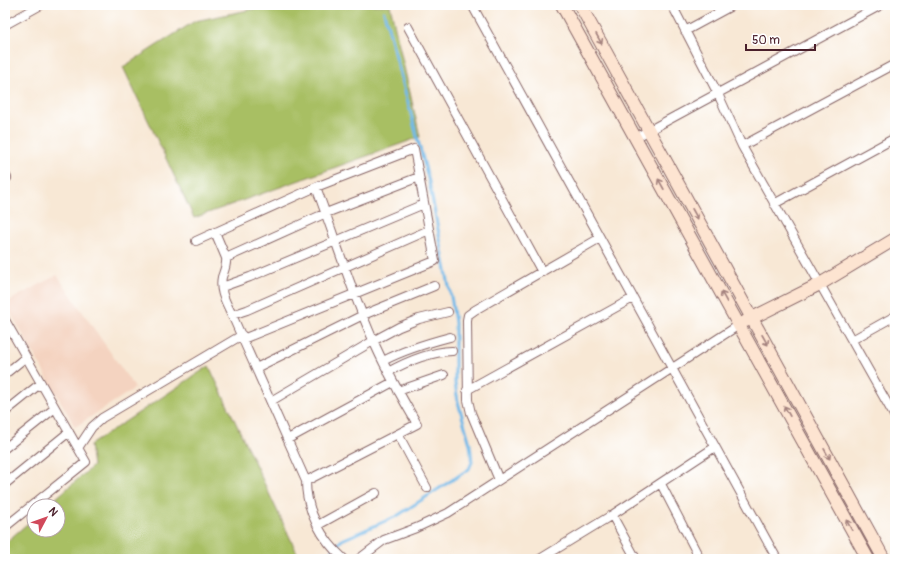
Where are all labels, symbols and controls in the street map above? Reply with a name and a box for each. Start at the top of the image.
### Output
scale bar [746,26,815,52]
one-way arrow [595,33,603,45]
text: 50 m [752,33,780,48]
one-way arrow [656,178,664,190]
one-way arrow [692,208,700,220]
one-way arrow [719,291,727,303]
one-way arrow [761,334,769,346]
one-way arrow [782,405,790,417]
one-way arrow [824,448,831,460]
north arrow [26,498,66,538]
text: N [46,505,61,519]
one-way arrow [845,519,853,531]

